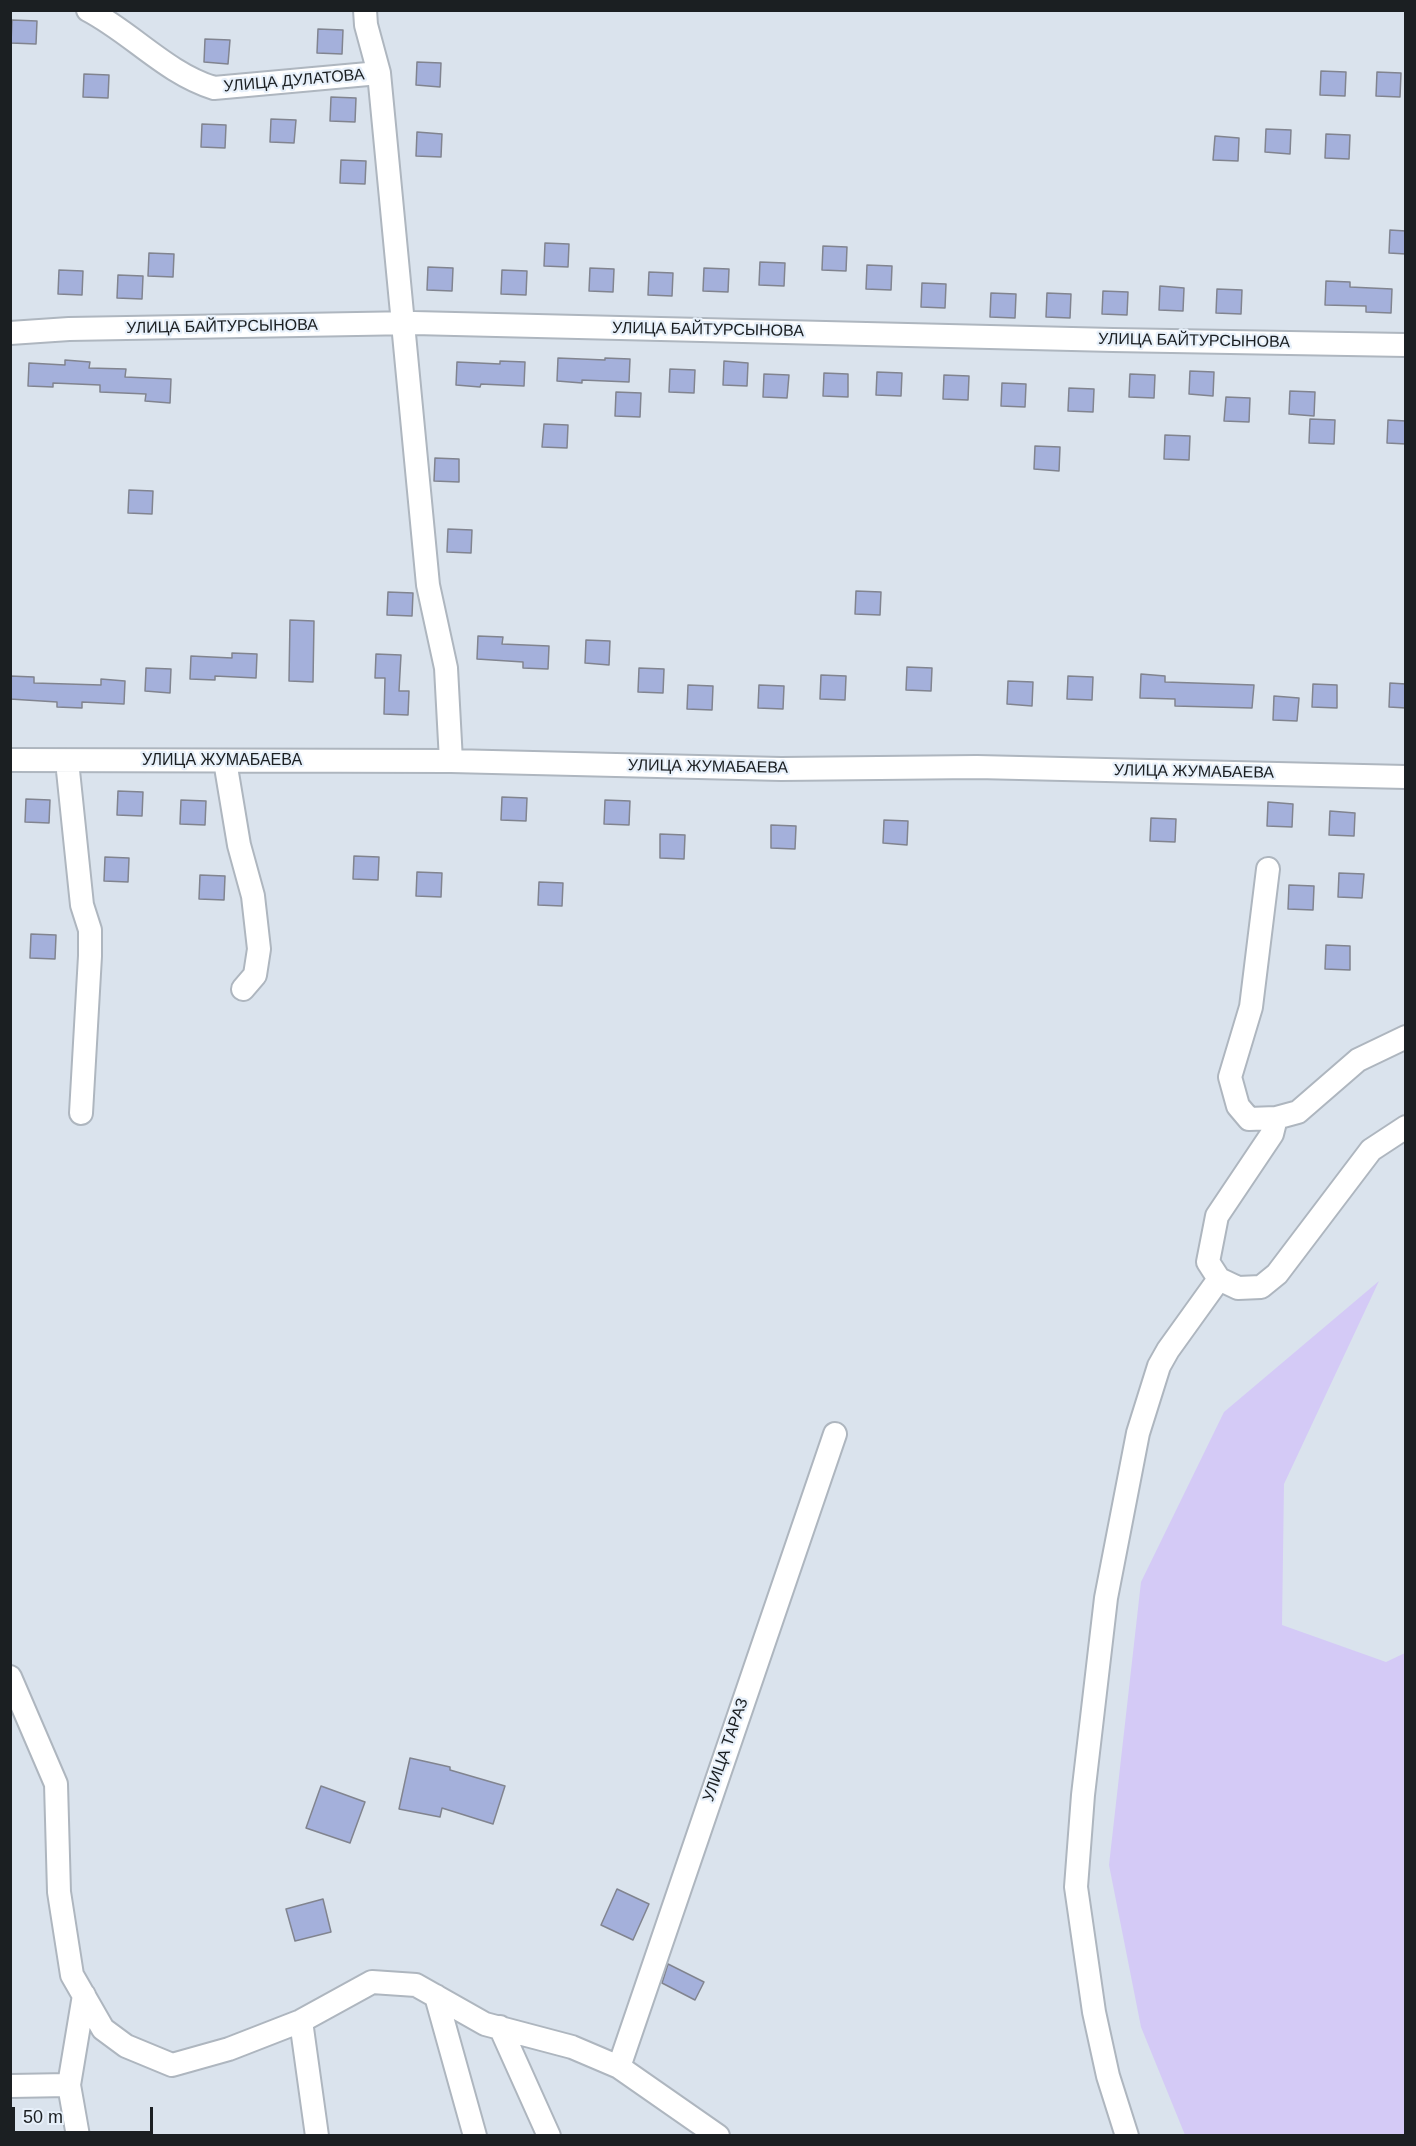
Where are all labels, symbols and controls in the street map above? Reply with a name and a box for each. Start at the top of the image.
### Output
street label: УЛИЦА ДУЛАТОВА [223,65,365,97]
street label: УЛИЦА БАЙТУРСЫНОВА [126,316,318,338]
street label: УЛИЦА БАЙТУРСЫНОВА [612,319,804,341]
street label: УЛИЦА БАЙТУРСЫНОВА [1098,330,1290,352]
street label: УЛИЦА ЖУМАБАЕВА [142,751,302,771]
street label: УЛИЦА ЖУМАБАЕВА [628,756,788,778]
street label: УЛИЦА ЖУМАБАЕВА [1114,761,1274,783]
street label: УЛИЦА ТАРАЗ [699,1696,753,1804]
scale bar [15,2095,156,2133]
text: 50 m [23,2107,63,2127]

